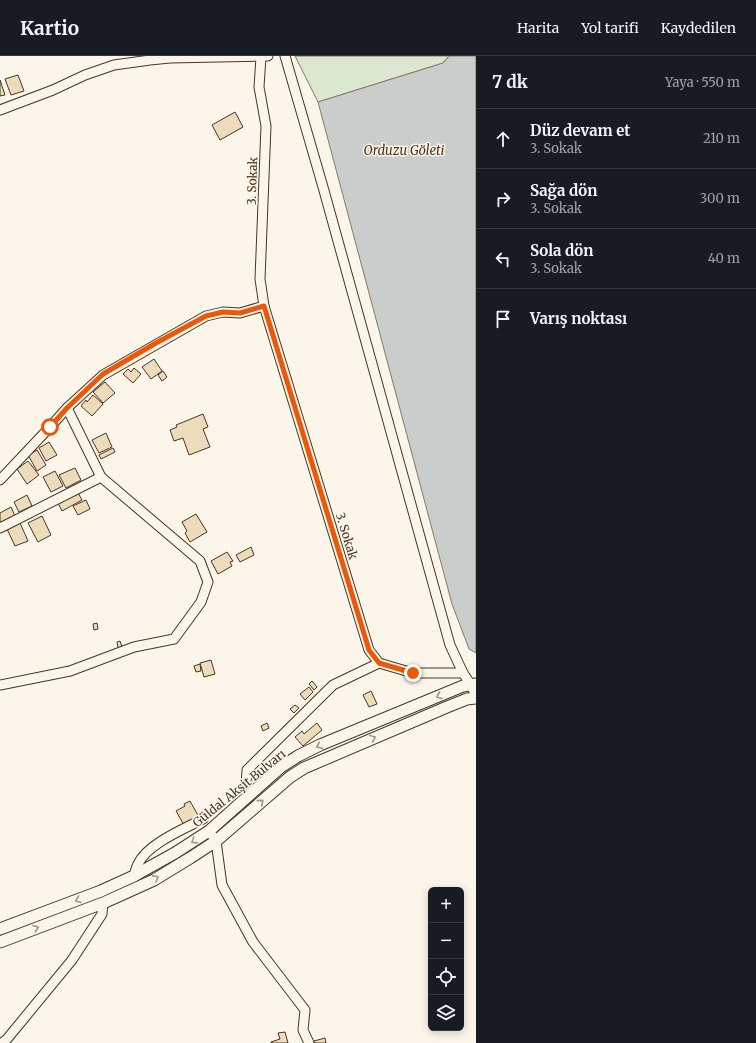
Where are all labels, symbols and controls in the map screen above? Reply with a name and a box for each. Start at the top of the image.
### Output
text: Kartio [20,16,79,40]
text: Harita [517,19,559,37]
text: Yol tarifi [581,19,639,37]
text: Kaydedilen [661,19,736,37]
text: 7 dk [492,71,528,93]
text: Yaya · 550 m [665,74,740,91]
text: Düz devam et [530,121,630,140]
icon: ahead [492,128,514,150]
text: 210 m [703,130,740,147]
text: 3. Sokak [530,140,582,157]
water label: Orduzu Göleti [364,142,445,159]
street label: 3. Sokak [244,156,260,205]
text: Sağa dön [530,181,597,200]
icon: right [492,188,514,210]
text: 300 m [700,190,740,207]
text: 3. Sokak [530,200,582,217]
text: Sola dön [530,241,593,260]
icon: left [492,248,514,270]
text: 40 m [708,250,740,267]
text: 3. Sokak [530,260,582,277]
icon: arrive [492,308,514,330]
text: Varış noktası [530,309,627,328]
route start [41,418,59,436]
street label: 3. Sokak [333,511,361,562]
route end [404,664,422,682]
one-way arrow [436,691,444,699]
one-way arrow [369,735,376,743]
one-way arrow [316,741,323,749]
street label: Güldal Akşit Bulvarı [190,746,289,830]
one-way arrow [256,800,264,807]
one-way arrow [191,836,198,843]
one-way arrow [152,876,159,883]
map controls [428,887,464,1031]
button: + [428,887,464,923]
one-way arrow [75,895,82,903]
button: − [428,923,464,959]
one-way arrow [33,925,40,933]
button: locate [428,959,464,995]
button: layers [428,995,464,1031]

